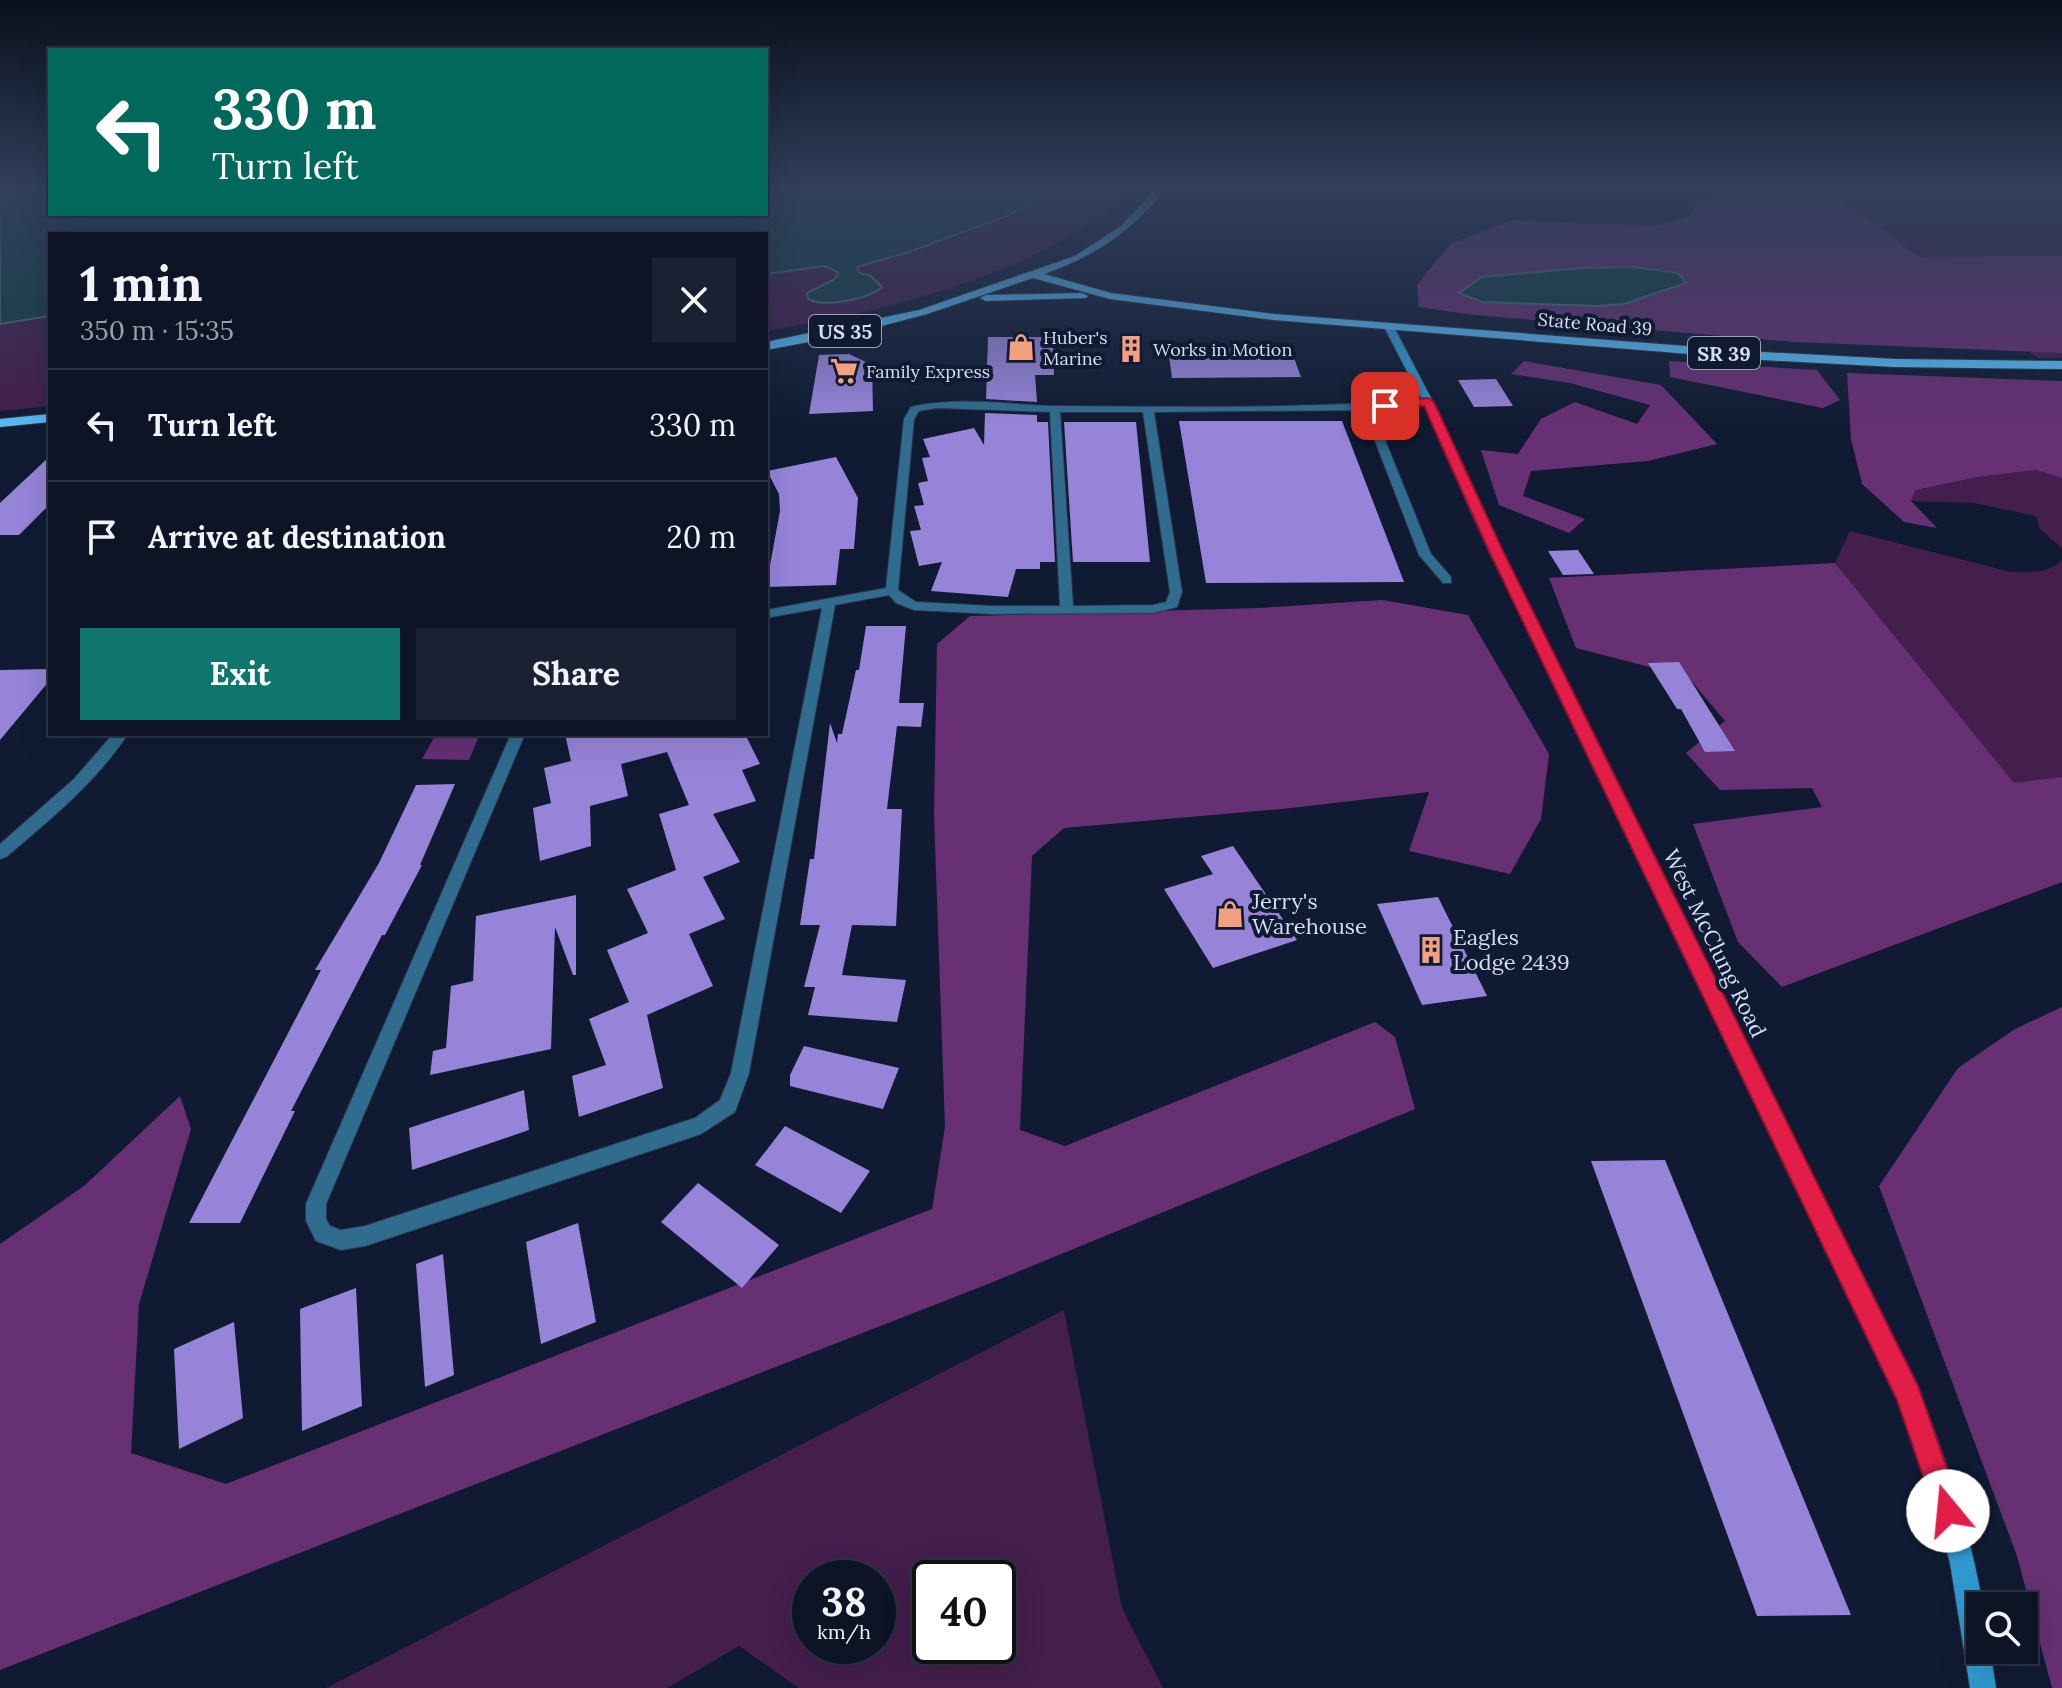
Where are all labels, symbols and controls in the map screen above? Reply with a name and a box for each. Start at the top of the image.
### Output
text: 330 m [212,73,377,144]
icon: left [80,80,184,184]
text: Turn left [212,143,359,189]
text: 1 min [80,253,203,314]
button: close [652,258,736,342]
street label: State Road 39 [1537,308,1653,340]
text: 350 m · 15:35 [80,314,234,347]
road number: US 35 [809,315,881,347]
place label: Huber's Marine [1043,326,1108,370]
shop icon: Huber's Marine [1006,332,1036,362]
building icon: Works in Motion [1116,334,1146,364]
road number: SR 39 [1688,337,1760,369]
place label: Works in Motion [1153,338,1292,361]
supermarket icon: Family Express [829,356,859,386]
place label: Family Express [866,360,990,383]
pin [1351,372,1419,440]
icon: arrive [1363,384,1407,428]
icon: left [80,403,124,447]
text: Turn left [148,406,276,444]
text: 330 m [649,406,736,444]
icon: arrive [80,515,124,559]
text: Arrive at destination [148,518,446,556]
text: 20 m [667,518,736,556]
button: Exit [80,628,400,720]
button: Share [416,628,736,720]
street label: West McClung Road [1657,844,1773,1042]
place label: Jerry's Warehouse [1251,887,1367,940]
shop icon: Jerry's Warehouse [1215,899,1245,929]
place label: Eagles Lodge 2439 [1453,923,1570,976]
building icon: Eagles Lodge 2439 [1416,935,1446,965]
position arrow [1906,1469,1990,1553]
speed limit sign: 40 [912,1560,1016,1664]
text: 38 [821,1576,867,1627]
map controls [1966,1592,2038,1664]
button: search [1966,1592,2038,1664]
text: km/h [817,1619,871,1644]

